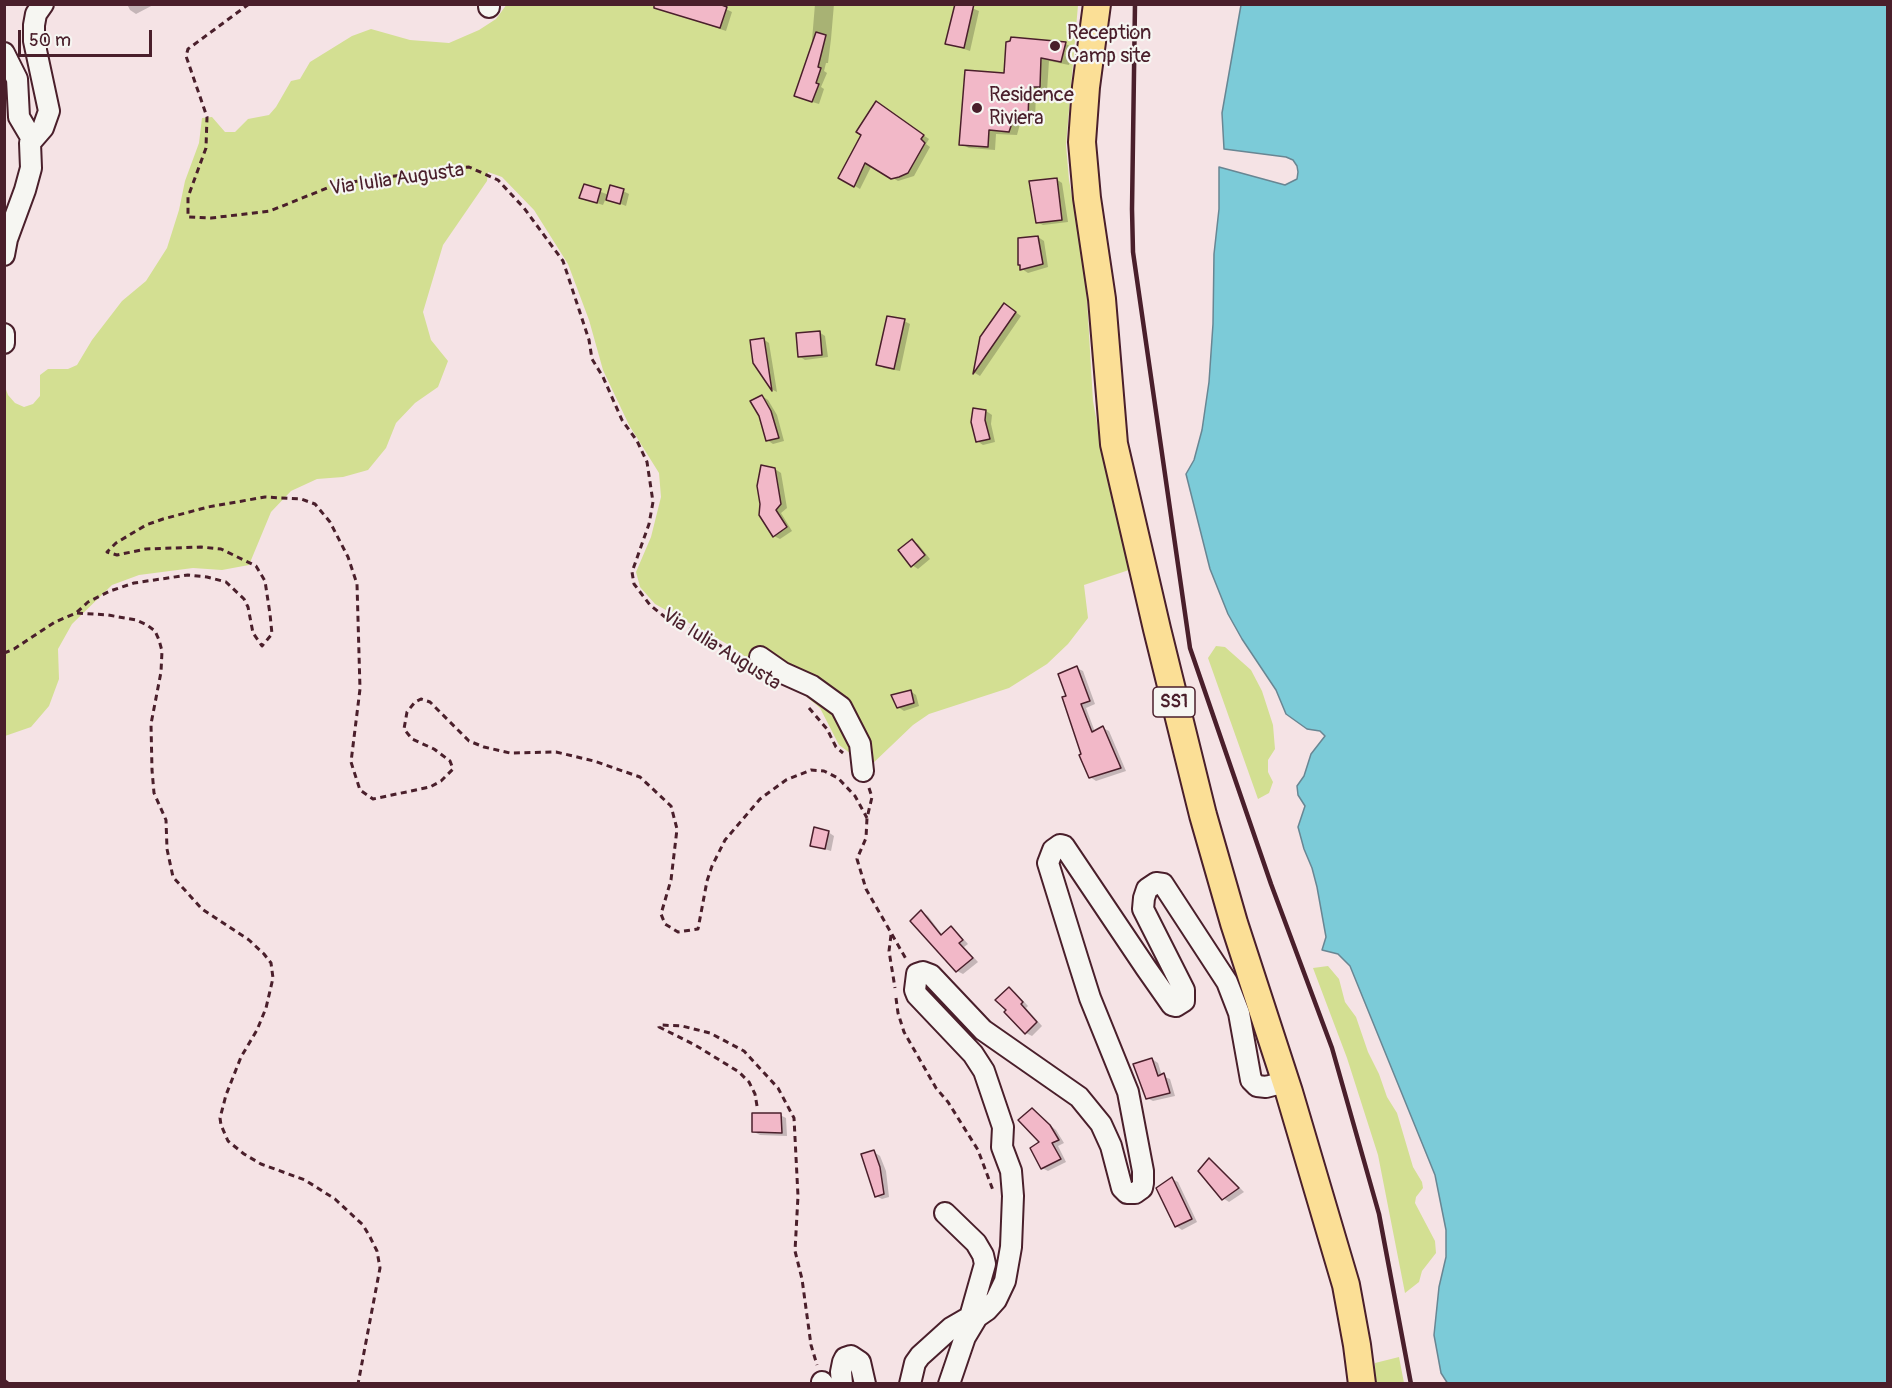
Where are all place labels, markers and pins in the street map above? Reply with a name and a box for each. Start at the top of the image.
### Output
place label: Reception Camp site [1067,22,1151,69]
marker: Reception Camp site [1048,39,1062,53]
place label: Residence Riviera [989,84,1074,131]
marker: Residence Riviera [970,101,984,115]

